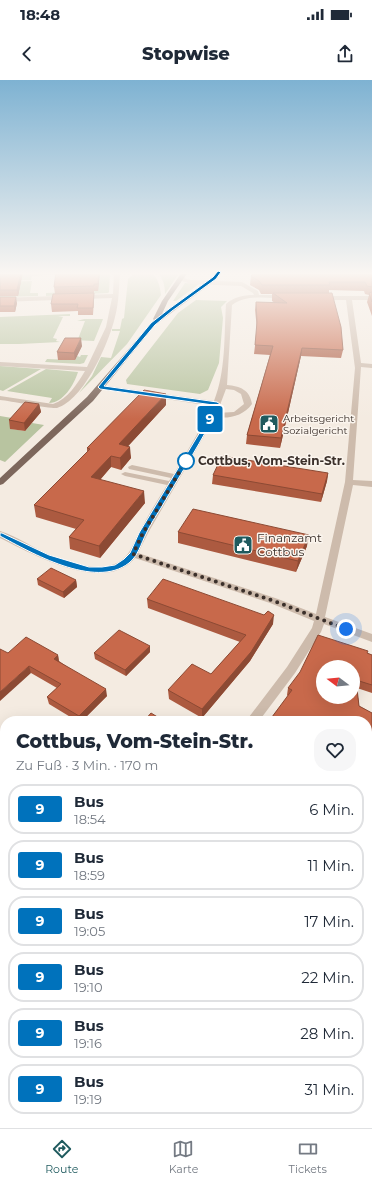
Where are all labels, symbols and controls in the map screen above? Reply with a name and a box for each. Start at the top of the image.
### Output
text: 18:48 [20,5,60,24]
icon: back [16,43,38,65]
text: Stopwise [142,43,230,65]
icon: share [334,43,356,65]
line badge: 9 [197,406,223,432]
text: 9 [206,410,214,428]
place label: Arbeitsgericht Sozialgericht [283,412,354,437]
public building icon: Arbeitsgericht Sozialgericht [258,413,280,435]
marker: Cottbus, Vom-Stein-Str. [177,452,195,470]
place label: Cottbus, Vom-Stein-Str. [198,453,345,468]
place label: Finanzamt Cottbus [257,530,322,559]
public building icon: Finanzamt Cottbus [232,534,254,556]
your location [336,619,356,639]
north arrow [316,660,360,704]
map controls [316,660,360,704]
button: heart [314,729,356,771]
text: Cottbus, Vom-Stein-Str. [16,730,253,753]
text: Zu Fuß · 3 Min. · 170 m [16,757,158,773]
text: Bus [74,792,104,811]
text: 9 [36,800,44,818]
text: 6 Min. [309,800,354,819]
text: 18:54 [74,811,106,827]
text: Bus [74,848,104,867]
text: 9 [36,856,44,874]
text: 11 Min. [308,856,354,875]
text: 18:59 [74,867,105,883]
text: Bus [74,904,104,923]
text: 9 [36,912,44,930]
text: 17 Min. [304,912,354,931]
text: 19:05 [74,923,105,939]
text: Bus [74,960,104,979]
text: 9 [36,968,44,986]
text: 22 Min. [301,968,354,987]
text: 19:10 [74,979,103,995]
text: Bus [74,1016,104,1035]
text: 9 [36,1024,44,1042]
text: 28 Min. [300,1024,354,1043]
text: 19:16 [74,1035,102,1051]
text: Bus [74,1072,104,1091]
text: 9 [36,1080,44,1098]
text: 31 Min. [305,1080,354,1099]
text: 19:19 [74,1091,102,1107]
tab: Route [45,1138,78,1176]
tab: Karte [169,1138,198,1176]
tab: Tickets [289,1138,327,1176]

